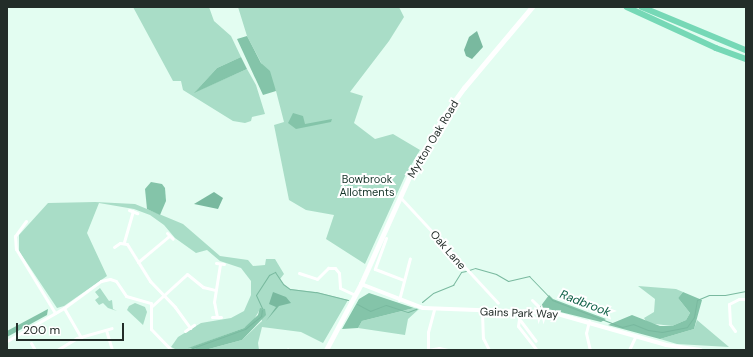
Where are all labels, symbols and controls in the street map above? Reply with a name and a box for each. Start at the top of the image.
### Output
street label: Mytton Oak Road [405,98,461,180]
park label: Bowbrook Allotments [339,173,395,199]
street label: Oak Lane [427,228,469,272]
water label: Radbrook [558,288,612,320]
street label: Gains Park Way [480,305,558,321]
scale bar [18,315,126,341]
text: 200 m [23,322,60,338]

